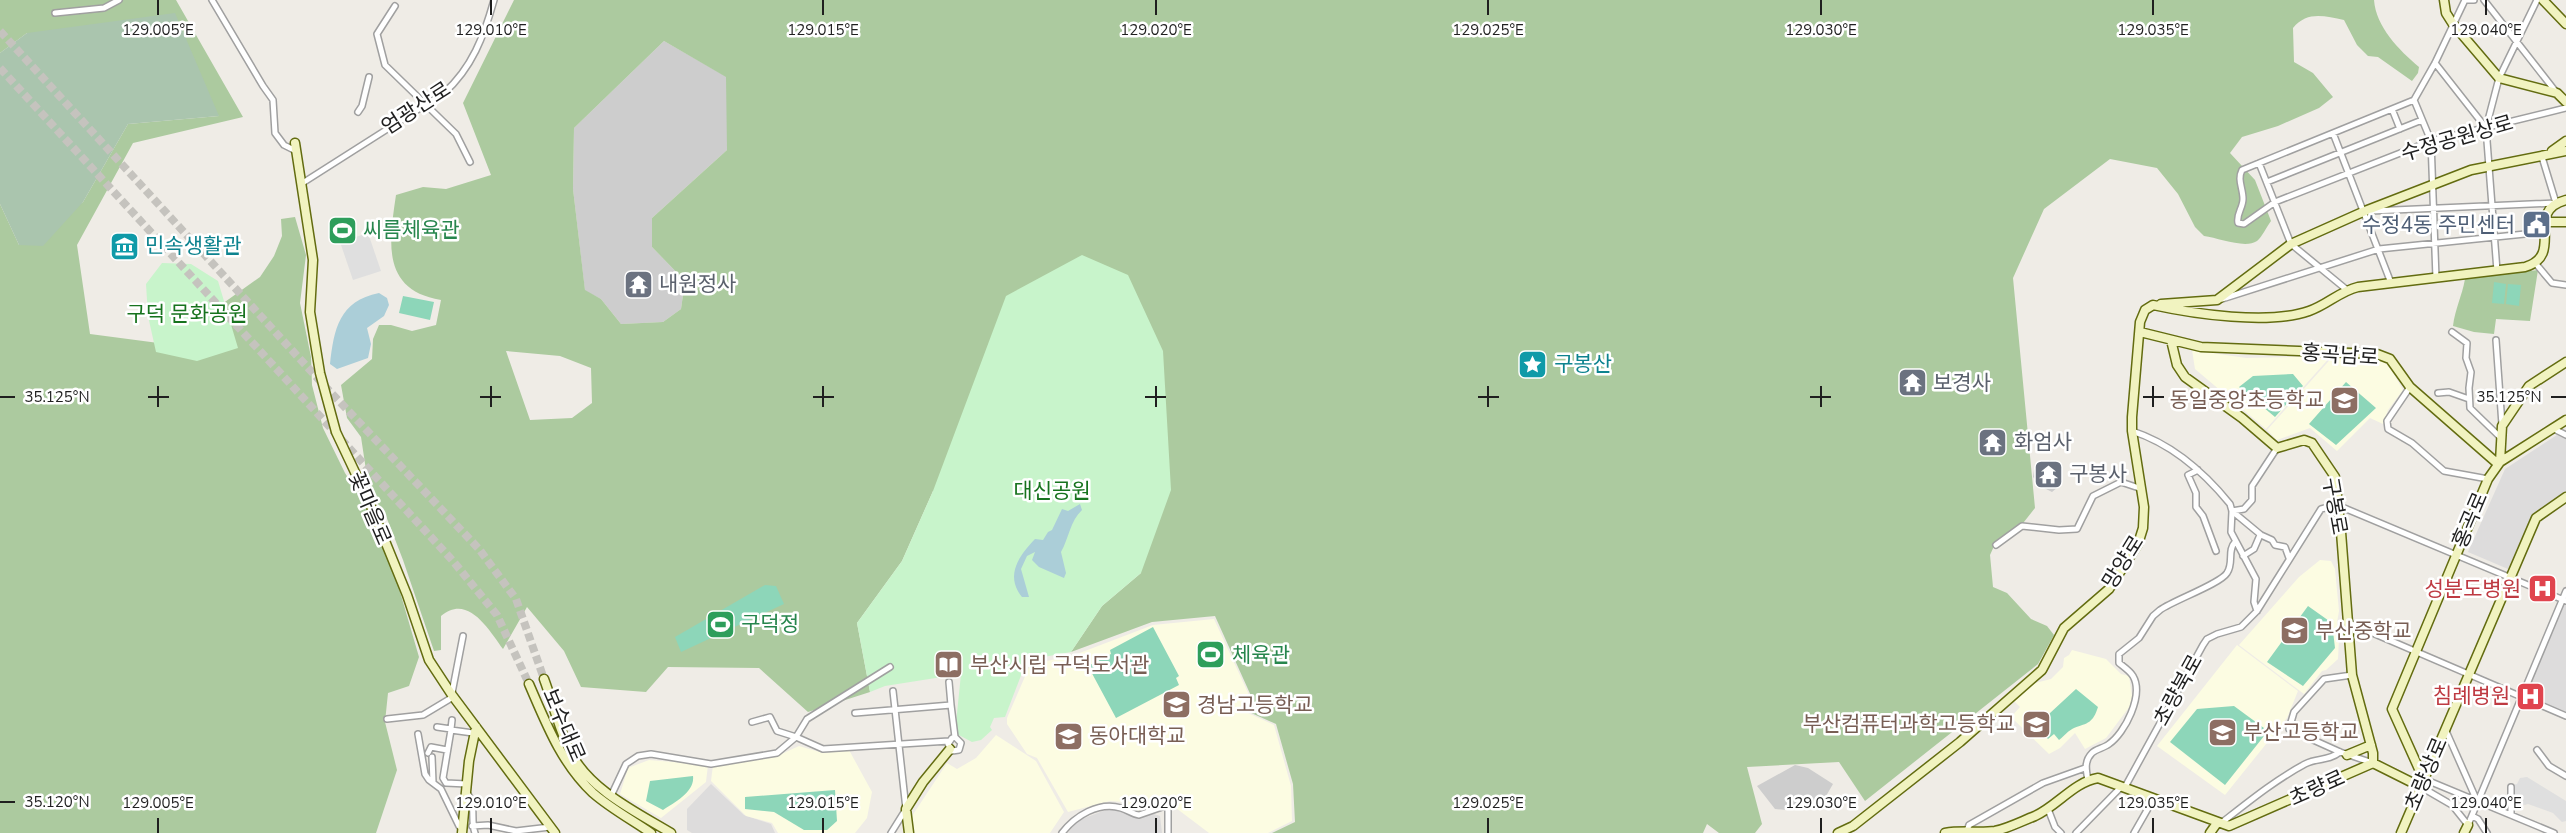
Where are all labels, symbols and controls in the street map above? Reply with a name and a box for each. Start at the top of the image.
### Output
text: 129.005°E [122,20,194,40]
text: 129.010°E [455,20,527,40]
text: 129.015°E [787,20,859,40]
text: 129.020°E [1120,20,1192,40]
text: 129.025°E [1452,20,1524,40]
text: 129.030°E [1785,20,1857,40]
text: 129.035°E [2117,20,2189,40]
text: 129.040°E [2450,20,2522,40]
street label: 엄광산로 [376,75,456,141]
street label: 수정공원상로 [2397,109,2517,167]
public building icon: 수정4동 주민센터 [2520,209,2552,241]
place label: 수정4동 주민센터 [2362,211,2515,239]
sports icon: 씨름체육관 [326,214,358,246]
place label: 씨름체육관 [363,216,460,244]
museum icon: 민속생활관 [108,230,140,262]
place label: 민속생활관 [145,232,242,260]
temple icon: 내원정사 [622,268,654,300]
place label: 내원정사 [659,270,736,298]
park label: 구덕 문화공원 [126,300,248,328]
street label: 홍곡남로 [2300,338,2380,372]
place icon: 구봉산 [1517,348,1549,380]
place label: 구봉산 [1554,350,1612,378]
temple icon: 보경사 [1896,367,1928,399]
place label: 보경사 [1933,369,1991,397]
school or university icon: 동일중앙초등학교 [2329,384,2361,416]
place label: 동일중앙초등학교 [2169,386,2324,414]
text: 35.125°N [24,387,90,407]
text: 35.125°N [2476,387,2542,407]
temple icon: 화엄사 [1977,426,2009,458]
place label: 화엄사 [2014,428,2072,456]
temple icon: 구봉사 [2032,458,2064,490]
place label: 구봉사 [2069,460,2127,488]
street label: 꽃마을로 [342,467,398,549]
street label: 구봉로 [2316,475,2354,537]
park label: 대신공원 [1013,477,1091,505]
street label: 홍곡로 [2446,488,2494,552]
street label: 망양로 [2096,530,2150,594]
hospital icon: 성분도병원 [2526,573,2558,605]
place label: 성분도병원 [2424,575,2521,603]
sports icon: 구덕정 [704,608,736,640]
place label: 구덕정 [741,610,799,638]
school or university icon: 부산중학교 [2278,615,2310,647]
place label: 부산중학교 [2315,617,2412,645]
sports icon: 체육관 [1195,639,1227,671]
place label: 체육관 [1232,641,1290,669]
library icon: 부산시립 구덕도서관 [933,649,965,681]
street label: 초량북로 [2147,649,2209,731]
place label: 부산시립 구덕도서관 [970,651,1149,679]
hospital icon: 침례병원 [2515,680,2547,712]
place label: 침례병원 [2433,682,2510,710]
street label: 보수대로 [536,684,592,766]
school or university icon: 경남고등학교 [1160,689,1192,721]
place label: 경남고등학교 [1197,691,1313,719]
school or university icon: 부산컴퓨터과학고등학교 [2020,708,2052,740]
place label: 부산컴퓨터과학고등학교 [1802,710,2015,738]
school or university icon: 부산고등학교 [2206,716,2238,748]
place label: 부산고등학교 [2243,718,2359,746]
school or university icon: 동아대학교 [1052,720,1084,752]
place label: 동아대학교 [1089,722,1186,750]
street label: 초량상로 [2398,733,2454,815]
street label: 초량로 [2285,763,2349,813]
text: 35.120°N [24,792,90,812]
text: 129.005°E [122,793,194,813]
text: 129.010°E [455,793,527,813]
text: 129.015°E [787,793,859,813]
text: 129.020°E [1120,793,1192,813]
text: 129.025°E [1452,793,1524,813]
text: 129.030°E [1785,793,1857,813]
text: 129.035°E [2117,793,2189,813]
text: 129.040°E [2450,793,2522,813]

